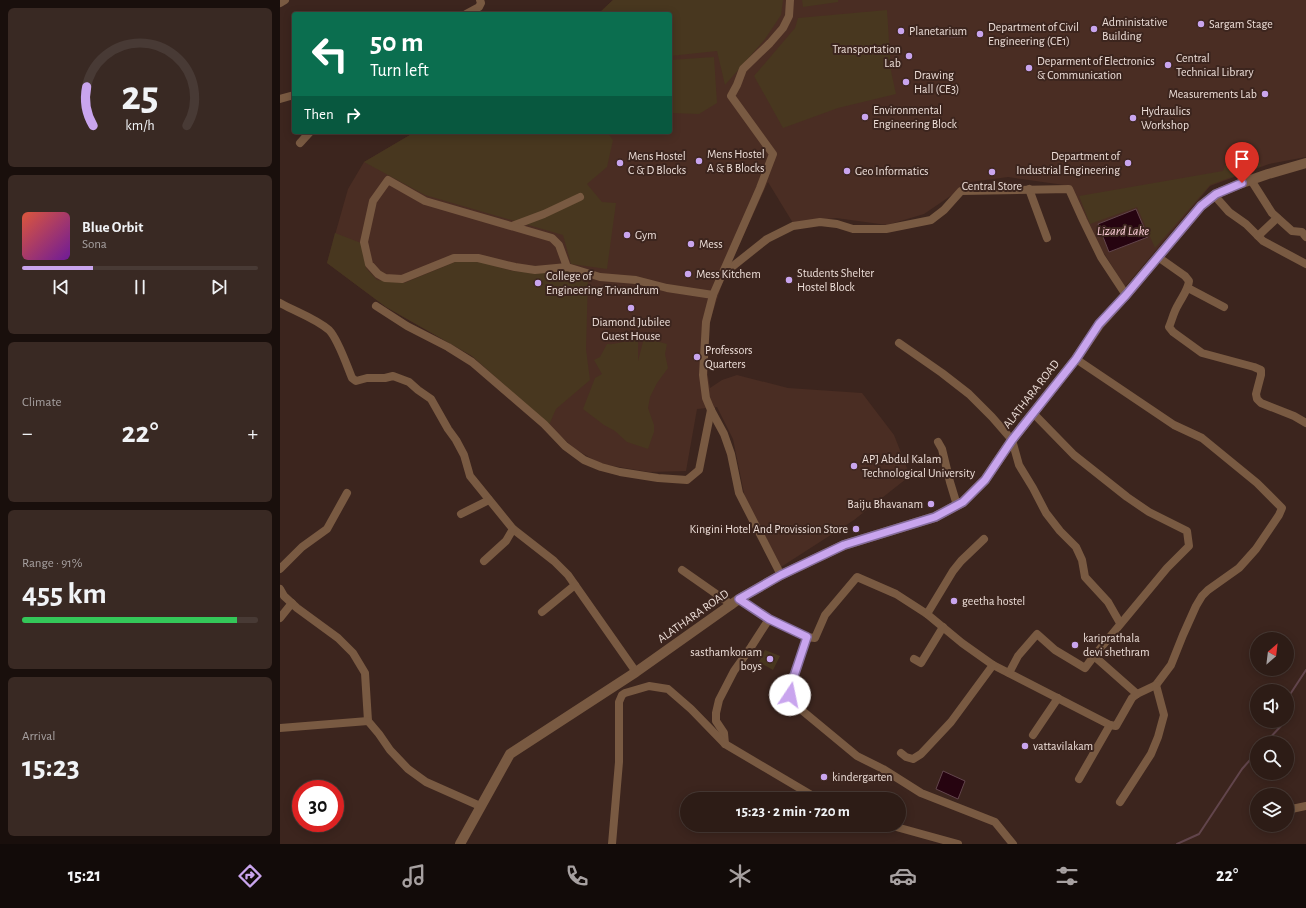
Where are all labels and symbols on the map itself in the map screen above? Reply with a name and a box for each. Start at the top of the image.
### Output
place label: Administative Building [1102,16,1168,42]
place label: Sargam Stage [1209,18,1273,30]
marker: Sargam Stage [1196,19,1206,29]
place label: Department of Civil Engineering (CE1) [988,21,1079,47]
marker: Administative Building [1089,24,1099,34]
place label: Planetarium [909,25,967,37]
marker: Planetarium [896,26,906,36]
marker: Department of Civil Engineering (CE1) [975,29,985,39]
place label: Transportation Lab [832,43,901,69]
marker: Transportation Lab [904,51,914,61]
place label: Central Technical Library [1176,52,1254,79]
place label: Deparment of Electronics & Communication [1037,55,1155,81]
marker: Central Technical Library [1163,60,1173,70]
marker: Deparment of Electronics & Communication [1024,63,1034,73]
place label: Drawing Hall (CE3) [914,69,960,95]
marker: Drawing Hall (CE3) [901,77,911,87]
place label: Measurements Lab [1169,88,1257,100]
marker: Measurements Lab [1260,89,1270,99]
place label: Environmental Engineering Block [873,104,958,130]
place label: Hydraulics Workshop [1141,105,1190,131]
marker: Environmental Engineering Block [860,112,870,122]
marker: Hydraulics Workshop [1128,113,1138,123]
pin [1225,142,1259,183]
place label: Mens Hostel A & B Blocks [707,148,765,174]
place label: Mens Hostel C & D Blocks [628,150,686,176]
place label: Department of Industrial Engineering [1016,150,1121,176]
marker: Mens Hostel A & B Blocks [694,156,704,166]
marker: Mens Hostel C & D Blocks [615,158,625,168]
marker: Department of Industrial Engineering [1123,158,1133,168]
place label: Geo Informatics [855,165,929,177]
marker: Geo Informatics [842,166,852,176]
marker: Central Store [987,167,997,177]
place label: Central Store [962,180,1022,192]
water label: Lizard Lake [1097,225,1149,238]
place label: Gym [635,229,657,242]
marker: Gym [622,230,632,240]
place label: Mess [699,238,723,250]
marker: Mess [686,239,696,249]
place label: Students Shelter Hostel Block [797,267,874,293]
place label: Mess Kitchem [696,268,761,280]
marker: Mess Kitchem [683,269,693,279]
place label: College of Engineering Trivandrum [546,270,659,296]
marker: Students Shelter Hostel Block [784,275,794,285]
marker: College of Engineering Trivandrum [533,278,543,288]
marker: Diamond Jubilee Guest House [626,303,636,313]
place label: Diamond Jubilee Guest House [592,316,670,342]
place label: Professors Quarters [705,344,753,371]
marker: Professors Quarters [692,352,702,362]
street label: ALATHARA ROAD [1001,357,1062,431]
place label: APJ Abdul Kalam Technological University [862,453,975,480]
marker: APJ Abdul Kalam Technological University [849,461,859,471]
place label: Baiju Bhavanam [847,498,923,511]
marker: Baiju Bhavanam [926,499,936,509]
place label: Kingini Hotel And Provission Store [689,523,848,535]
marker: Kingini Hotel And Provission Store [851,524,861,534]
street label: ALATHARA ROAD [655,587,731,645]
place label: geetha hostel [962,595,1025,607]
marker: geetha hostel [949,596,959,606]
place label: kariprathala devi shethram [1083,632,1150,658]
north arrow [1250,632,1294,676]
marker: kariprathala devi shethram [1070,640,1080,650]
place label: sasthamkonam boys [690,646,762,673]
marker: sasthamkonam boys [765,654,775,664]
position arrow [769,674,811,716]
place label: vattavilakam [1033,740,1093,752]
marker: vattavilakam [1020,741,1030,751]
place label: kindergarten [832,771,893,783]
marker: kindergarten [819,772,829,782]
speed limit sign: 30 [292,780,344,832]

